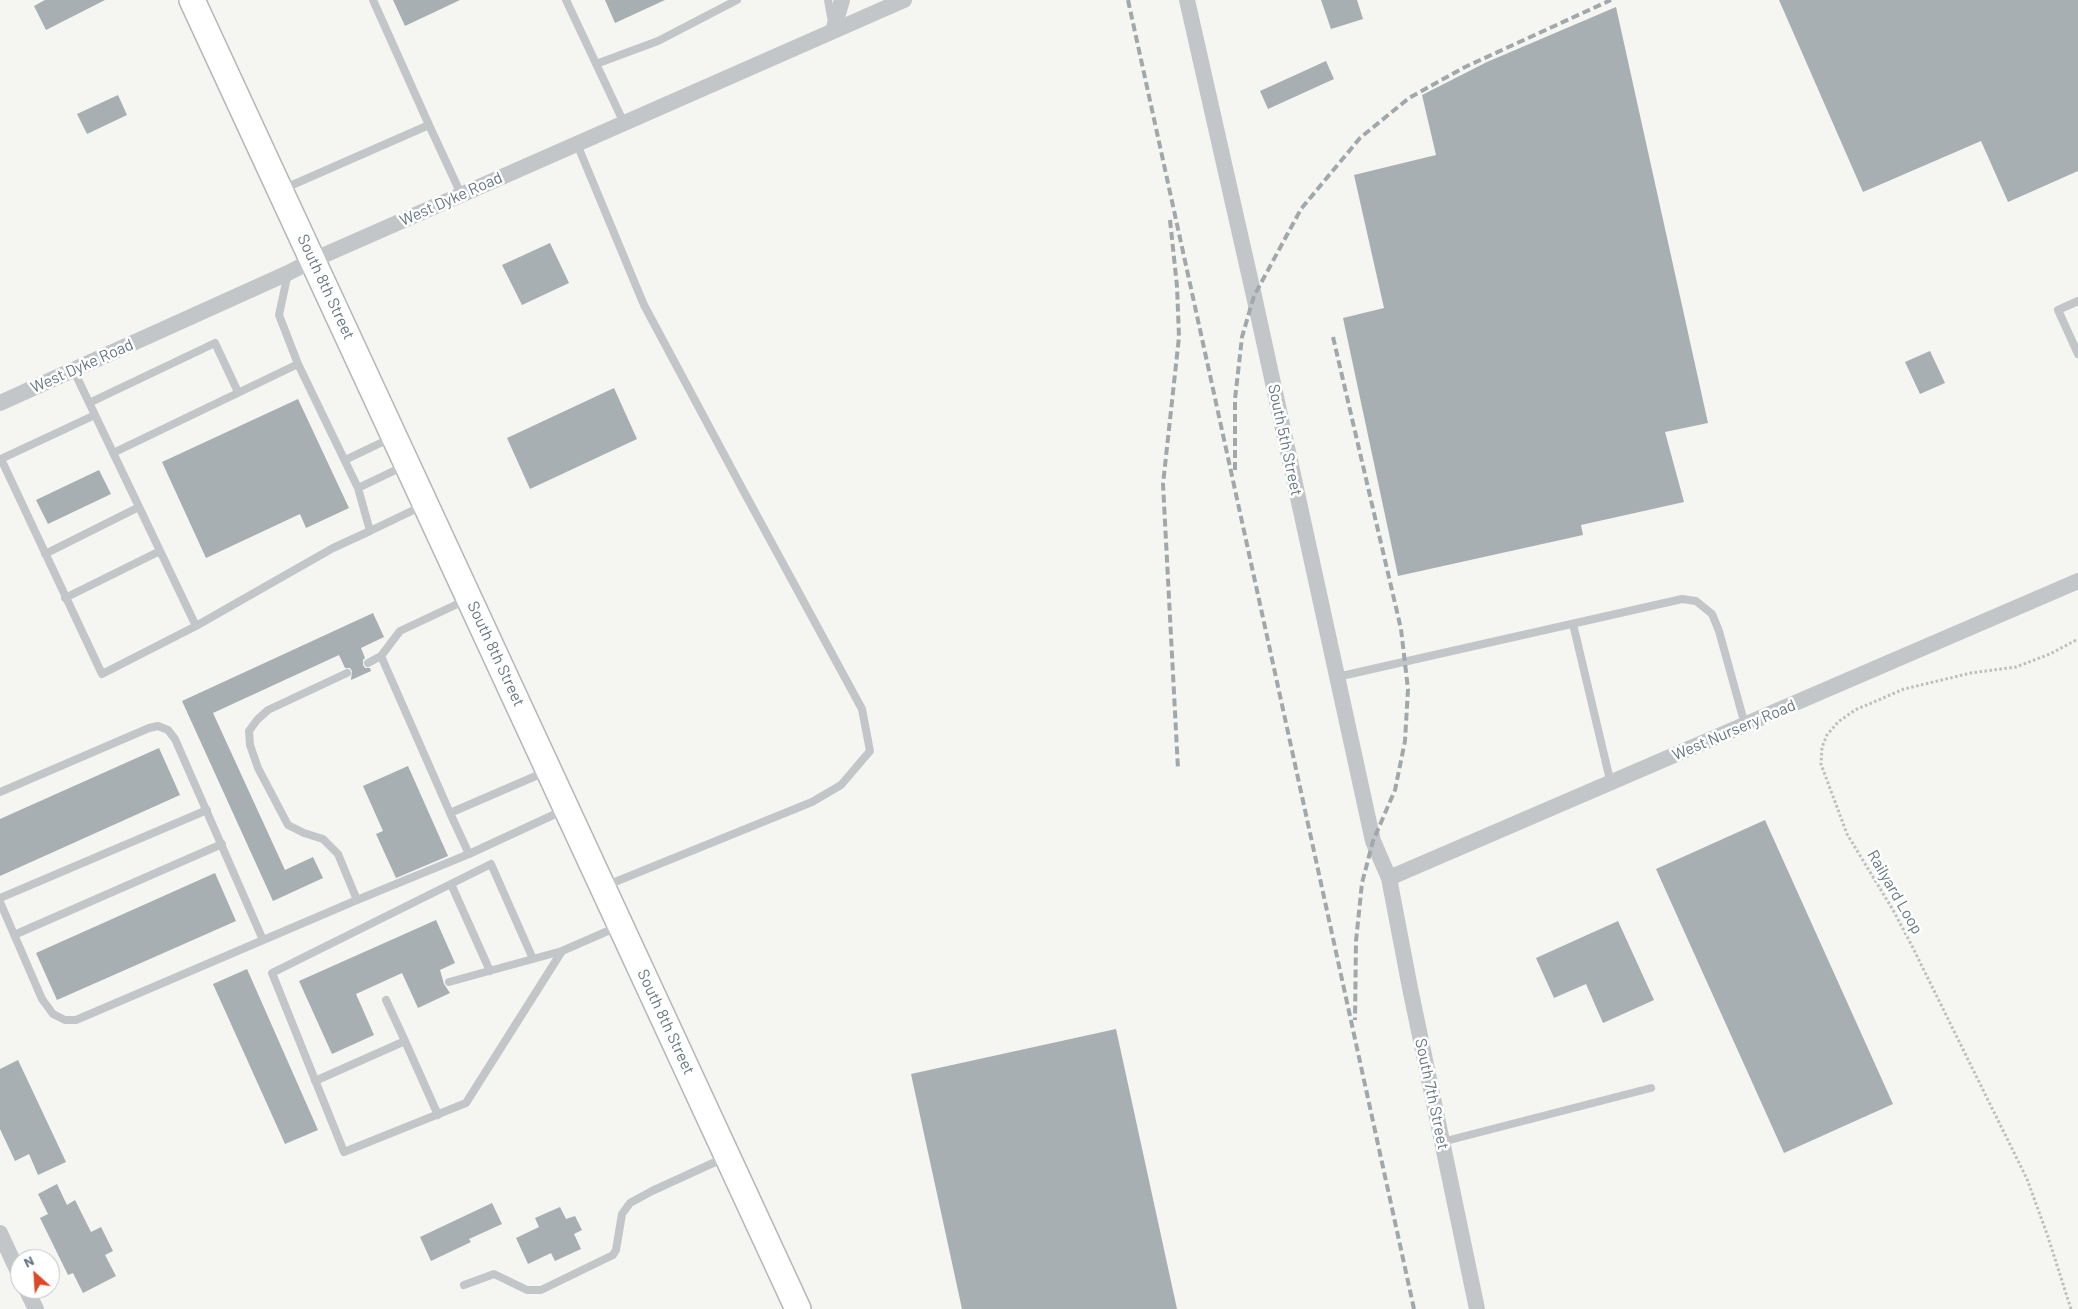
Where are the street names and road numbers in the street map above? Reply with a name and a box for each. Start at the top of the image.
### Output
street label: West Dyke Road [397,168,505,230]
street label: South 8th Street [293,231,359,343]
street label: West Dyke Road [28,335,136,397]
street label: South 5th Street [1264,382,1306,498]
street label: South 8th Street [463,598,529,710]
street label: West Nursery Road [1670,695,1798,765]
street label: Railyard Loop [1863,846,1927,938]
street label: South 8th Street [633,966,699,1078]
street label: South 7th Street [1411,1037,1453,1151]

